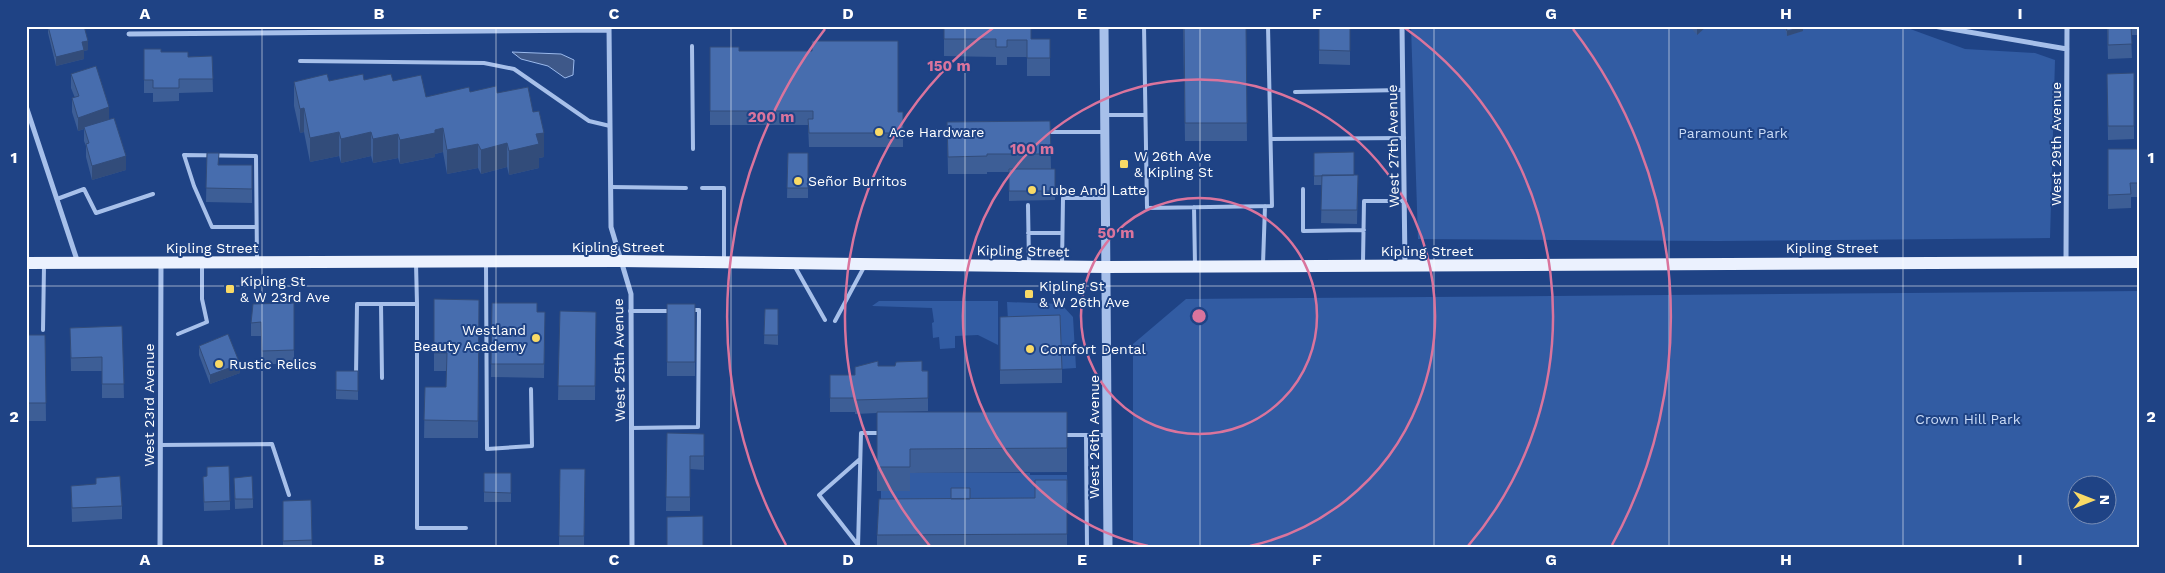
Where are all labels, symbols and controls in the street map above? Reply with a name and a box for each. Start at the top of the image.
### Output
text: A [140,4,151,23]
text: B [374,4,385,23]
text: C [609,4,620,23]
text: D [842,4,854,23]
text: E [1077,4,1087,23]
text: F [1312,4,1322,23]
text: G [1545,4,1557,23]
text: H [1780,4,1792,23]
text: I [2017,4,2023,23]
text: 150 m [927,57,971,75]
street label: West 29th Avenue [2048,82,2064,206]
street label: West 27th Avenue [1384,84,1402,208]
text: 200 m [748,108,794,126]
place label: Ace Hardware [889,124,984,140]
park label: Paramount Park [1678,125,1788,141]
marker: Ace Hardware [873,126,885,138]
text: 100 m [1010,140,1054,158]
text: 1 [11,148,17,167]
place label: W 26th Ave & Kipling St [1134,148,1213,180]
text: 1 [2148,148,2154,167]
marker: W 26th Ave & Kipling St [1118,158,1130,170]
place label: Señor Burritos [808,173,907,189]
marker: Señor Burritos [792,175,804,187]
place label: Lube And Latte [1042,182,1146,198]
marker: Lube And Latte [1026,184,1038,196]
text: 50 m [1098,224,1134,242]
street label: Kipling Street [572,239,664,255]
street label: Kipling Street [166,240,258,256]
street label: Kipling Street [1786,240,1878,256]
street label: Kipling Street [977,242,1070,260]
street label: Kipling Street [1381,243,1473,259]
place label: Kipling St & W 23rd Ave [240,273,330,305]
place label: Kipling St & W 26th Ave [1039,278,1130,310]
marker: Kipling St & W 23rd Ave [224,283,236,295]
marker: Kipling St & W 26th Ave [1023,288,1035,300]
street label: West 25th Avenue [610,298,628,422]
centre of rings [1190,307,1208,325]
place label: Westland Beauty Academy [413,322,527,354]
marker: Westland Beauty Academy [530,332,542,344]
place label: Comfort Dental [1040,341,1146,357]
street label: West 23rd Avenue [141,343,157,467]
marker: Comfort Dental [1024,343,1036,355]
place label: Rustic Relics [229,356,317,372]
marker: Rustic Relics [213,358,225,370]
street label: West 26th Avenue [1086,375,1102,499]
text: 2 [9,407,19,426]
text: 2 [2146,407,2156,426]
park label: Crown Hill Park [1915,411,2021,427]
north arrow [2068,476,2118,526]
text: N [2097,495,2113,505]
text: A [140,550,151,569]
text: B [374,550,385,569]
text: C [609,550,620,569]
text: D [842,550,854,569]
text: E [1077,550,1087,569]
text: F [1312,550,1322,569]
text: G [1545,550,1557,569]
text: H [1780,550,1792,569]
text: I [2017,550,2023,569]

